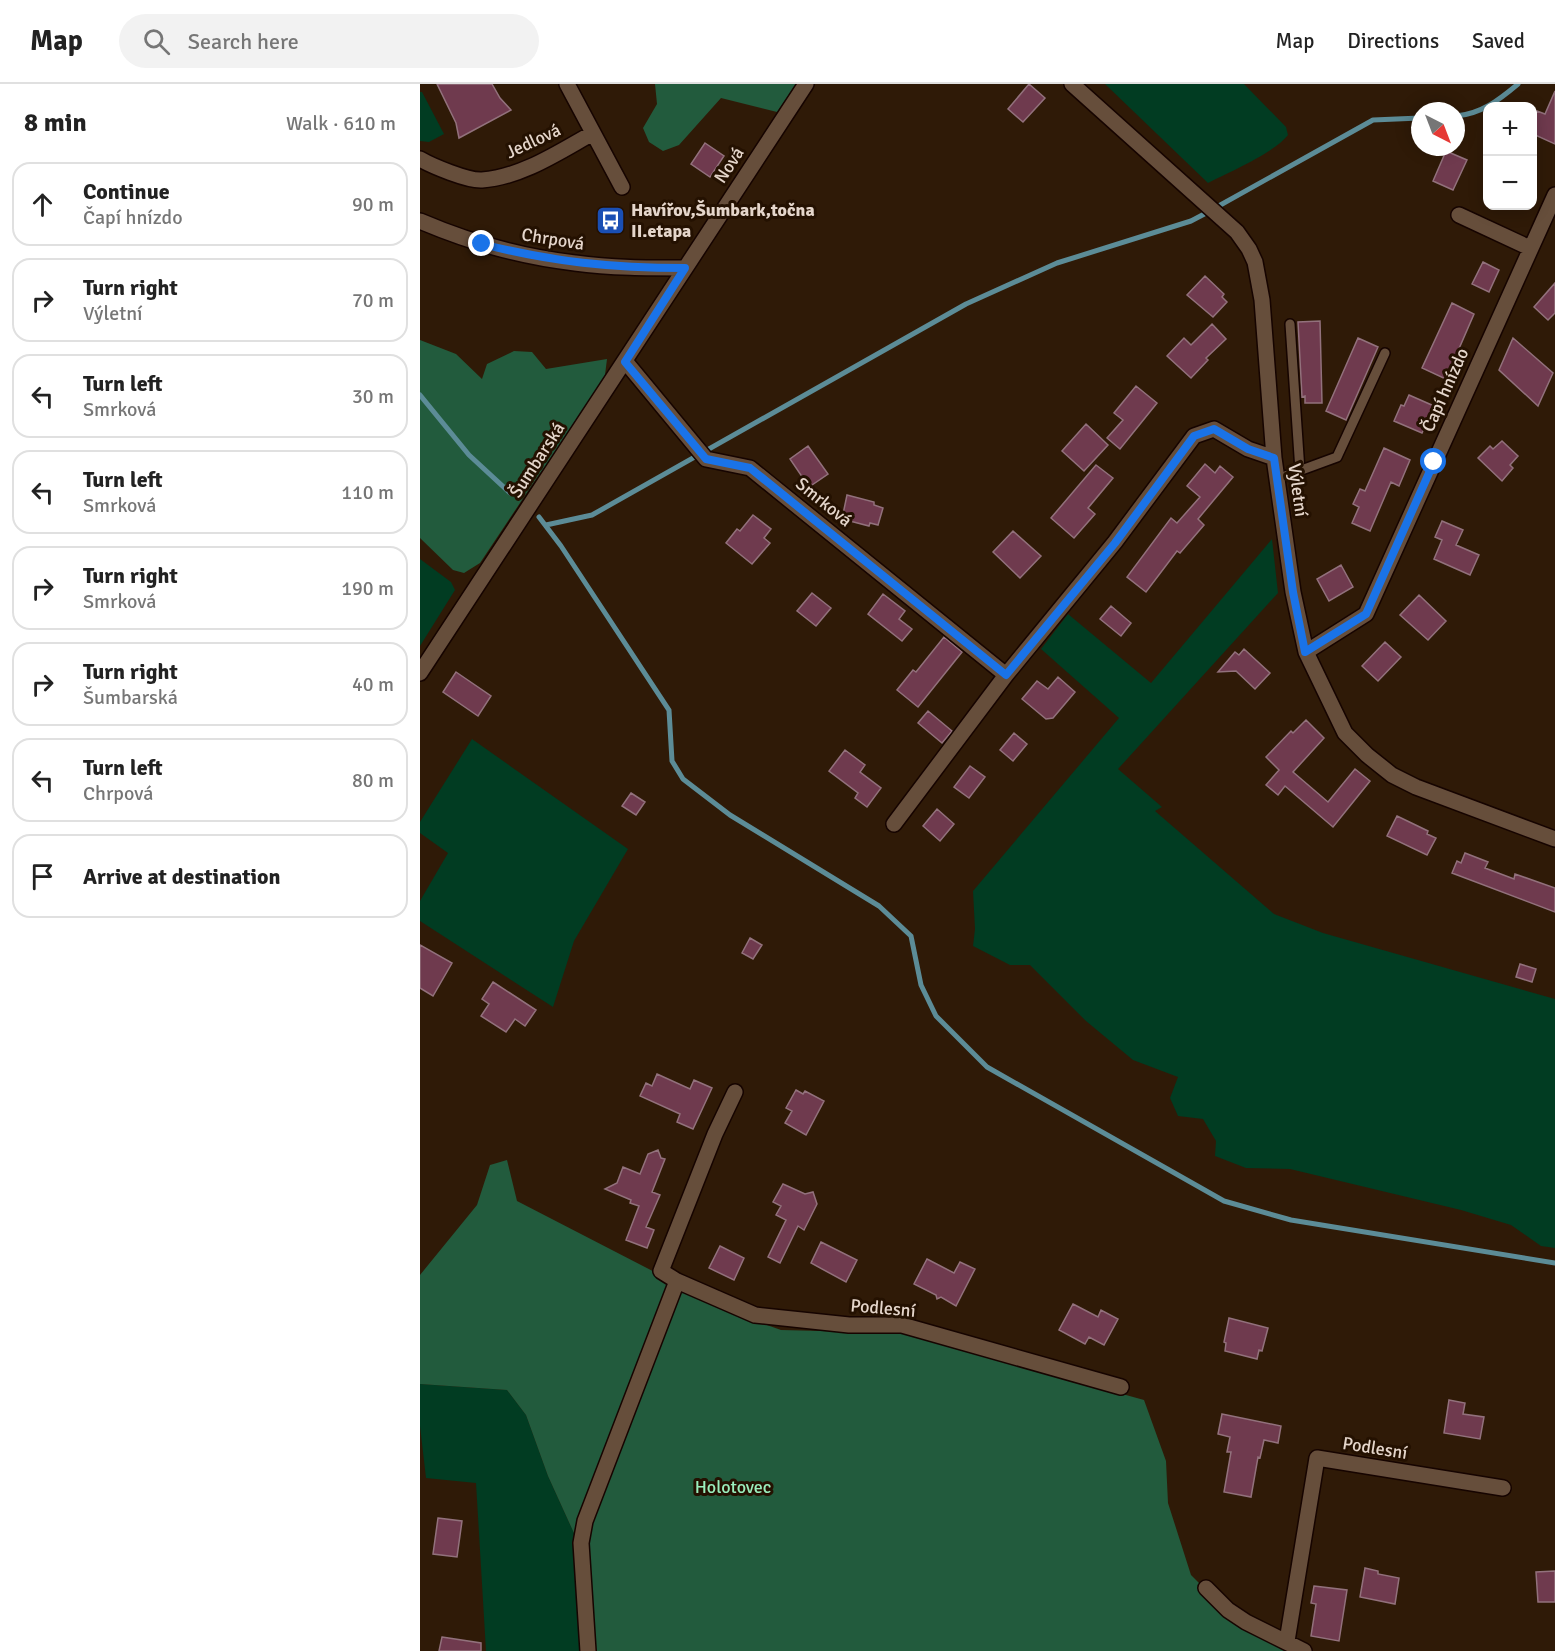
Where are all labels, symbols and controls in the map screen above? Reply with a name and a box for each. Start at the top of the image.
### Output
search box [119,14,539,68]
text: Map [30,24,83,58]
icon: search [140,25,173,58]
text: Search here [188,28,299,55]
text: Map [1276,28,1314,54]
text: Directions [1347,28,1439,54]
text: Saved [1472,28,1525,54]
north arrow [1411,102,1465,156]
map controls [1483,102,1537,210]
button: + [1483,102,1537,156]
text: 8 min [24,107,87,139]
text: Walk · 610 m [286,111,396,136]
street label: Jedlová [502,119,564,163]
street label: Nová [709,143,749,187]
button: − [1483,156,1537,210]
text: Continue [83,178,170,205]
icon: ahead [26,188,59,221]
text: 90 m [352,192,394,217]
place label: Havířov,Šumbark,točna II.etapa [631,199,815,242]
bus stop icon: Havířov,Šumbark,točna II.etapa [594,204,626,236]
text: Čapí hnízdo [83,205,183,230]
street label: Chrpová [520,223,586,255]
route end [468,230,494,256]
text: Turn right [83,274,178,301]
icon: right [26,284,59,317]
text: 70 m [352,288,394,313]
text: Výletní [83,301,142,326]
street label: Čapí hnízdo [1417,345,1473,435]
text: Turn left [83,370,163,397]
icon: left [26,380,59,413]
text: 30 m [352,384,394,409]
text: Smrková [83,397,156,422]
street label: Šumbarská [504,418,570,502]
route start [1420,448,1446,474]
street label: Výletní [1283,462,1313,518]
text: Turn left [83,466,163,493]
street label: Smrková [791,473,857,531]
icon: left [26,476,59,509]
text: 110 m [341,480,394,505]
text: Smrková [83,493,156,518]
text: Turn right [83,562,178,589]
icon: right [26,572,59,605]
text: 190 m [341,576,394,601]
text: Smrková [83,589,156,614]
text: Turn right [83,658,178,685]
icon: right [26,668,59,701]
text: 40 m [352,672,394,697]
text: Šumbarská [83,685,178,710]
text: Turn left [83,754,163,781]
icon: left [26,764,59,797]
text: 80 m [352,768,394,793]
text: Chrpová [83,781,153,806]
icon: arrive [26,860,59,893]
text: Arrive at destination [83,863,280,890]
street label: Podlesní [850,1294,917,1322]
street label: Podlesní [1341,1432,1409,1464]
park label: Holotovec [695,1476,771,1498]

